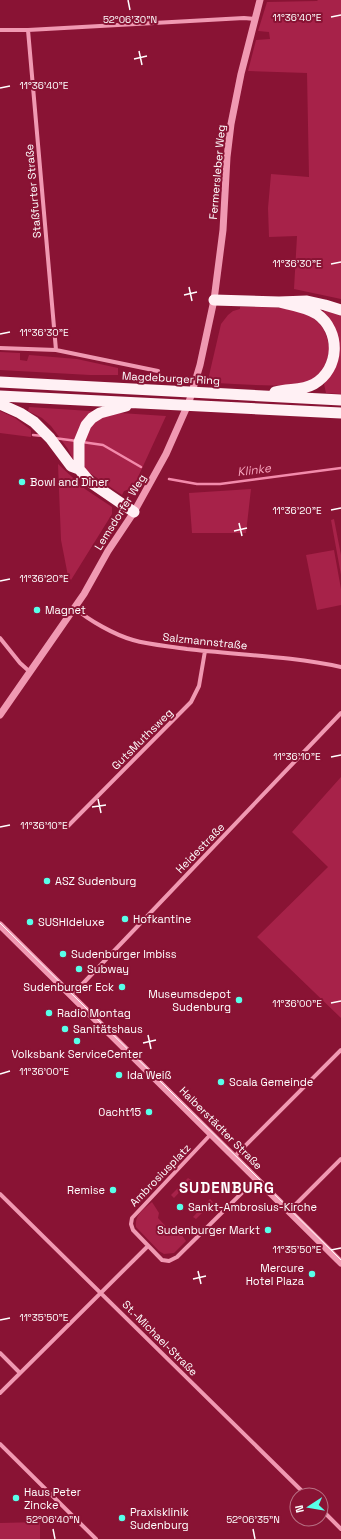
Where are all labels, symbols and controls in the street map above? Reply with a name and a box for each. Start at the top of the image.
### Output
text: 11°36'40"E [273,11,322,24]
text: 52°06'30"N [103,13,157,26]
text: 11°36'40"E [20,79,69,92]
street label: Fermersleber Weg [206,124,228,220]
street label: Staßfurter Straße [22,143,44,239]
text: 11°36'30"E [272,257,322,270]
text: 11°36'30"E [19,326,69,339]
street label: Magdeburger Ring [122,368,220,388]
water label: Klinke [236,460,273,480]
street label: Lemsdorfer Weg [91,471,149,553]
place label: Bowl and Diner [30,475,109,489]
marker: Bowl and Diner [17,477,27,487]
text: 11°36'20"E [272,504,322,517]
text: 11°36'20"E [19,572,69,585]
place label: Magnet [45,603,86,617]
marker: Magnet [32,605,42,615]
street label: Salzmannstraße [162,630,248,652]
street label: GutsMuthsweg [108,705,176,773]
text: 11°36'10"E [273,750,321,763]
text: 11°36'10"E [20,819,68,832]
street label: Heidestraße [173,820,227,876]
place label: ASZ Sudenburg [55,874,136,888]
marker: ASZ Sudenburg [42,876,52,886]
place label: Hofkantine [133,912,191,926]
marker: Hofkantine [120,914,130,924]
place label: SUSHIdeluxe [38,915,104,929]
marker: SUSHIdeluxe [25,917,35,927]
place label: Sudenburger Imbiss [71,947,177,961]
marker: Sudenburger Imbiss [58,949,68,959]
place label: Subway [87,962,129,976]
marker: Subway [74,964,84,974]
place label: Sudenburger Eck [23,980,114,994]
marker: Sudenburger Eck [117,982,127,992]
place label: Museumsdepot Sudenburg [148,987,231,1014]
marker: Museumsdepot Sudenburg [234,995,244,1005]
text: 11°36'00"E [272,997,322,1010]
place label: Radio Montag [57,1006,131,1020]
marker: Radio Montag [44,1008,54,1018]
place label: Sanitätshaus [73,1022,143,1036]
marker: Sanitätshaus [60,1024,70,1034]
marker: Volksbank ServiceCenter [72,1036,82,1046]
place label: Volksbank ServiceCenter [11,1047,143,1061]
text: 11°36'00"E [19,1065,69,1078]
place label: Ida Weiß [127,1068,172,1082]
marker: Ida Weiß [114,1070,124,1080]
place label: Scala Gemeinde [229,1075,313,1089]
marker: Scala Gemeinde [216,1077,226,1087]
street label: Halberstädter Straße [177,1084,265,1172]
place label: 0acht15 [98,1105,141,1119]
marker: 0acht15 [144,1107,154,1117]
street label: Ambrosiusplatz [127,1141,194,1209]
district label: SUDENBURG [179,1178,275,1197]
place label: Remise [67,1183,105,1197]
marker: Remise [108,1185,118,1195]
place label: Sankt-Ambrosius-Kirche [188,1200,317,1214]
marker: Sankt-Ambrosius-Kirche [175,1202,185,1212]
place label: Sudenburger Markt [157,1223,260,1237]
marker: Sudenburger Markt [263,1225,273,1235]
text: 11°35'50"E [273,1243,322,1256]
place label: Mercure Hotel Plaza [246,1261,305,1288]
marker: Mercure Hotel Plaza [307,1269,317,1279]
street label: St.-Michael-Straße [119,1297,201,1379]
text: 11°35'50"E [20,1311,69,1324]
place label: Haus Peter Zincke [24,1485,81,1512]
north arrow [289,1487,329,1527]
marker: Haus Peter Zincke [11,1493,21,1503]
text: N [292,1504,307,1514]
place label: Praxisklinik Sudenburg [130,1505,189,1532]
text: 52°06'40"N [26,1513,80,1526]
marker: Praxisklinik Sudenburg [117,1513,127,1523]
text: 52°06'35"N [226,1513,280,1526]

